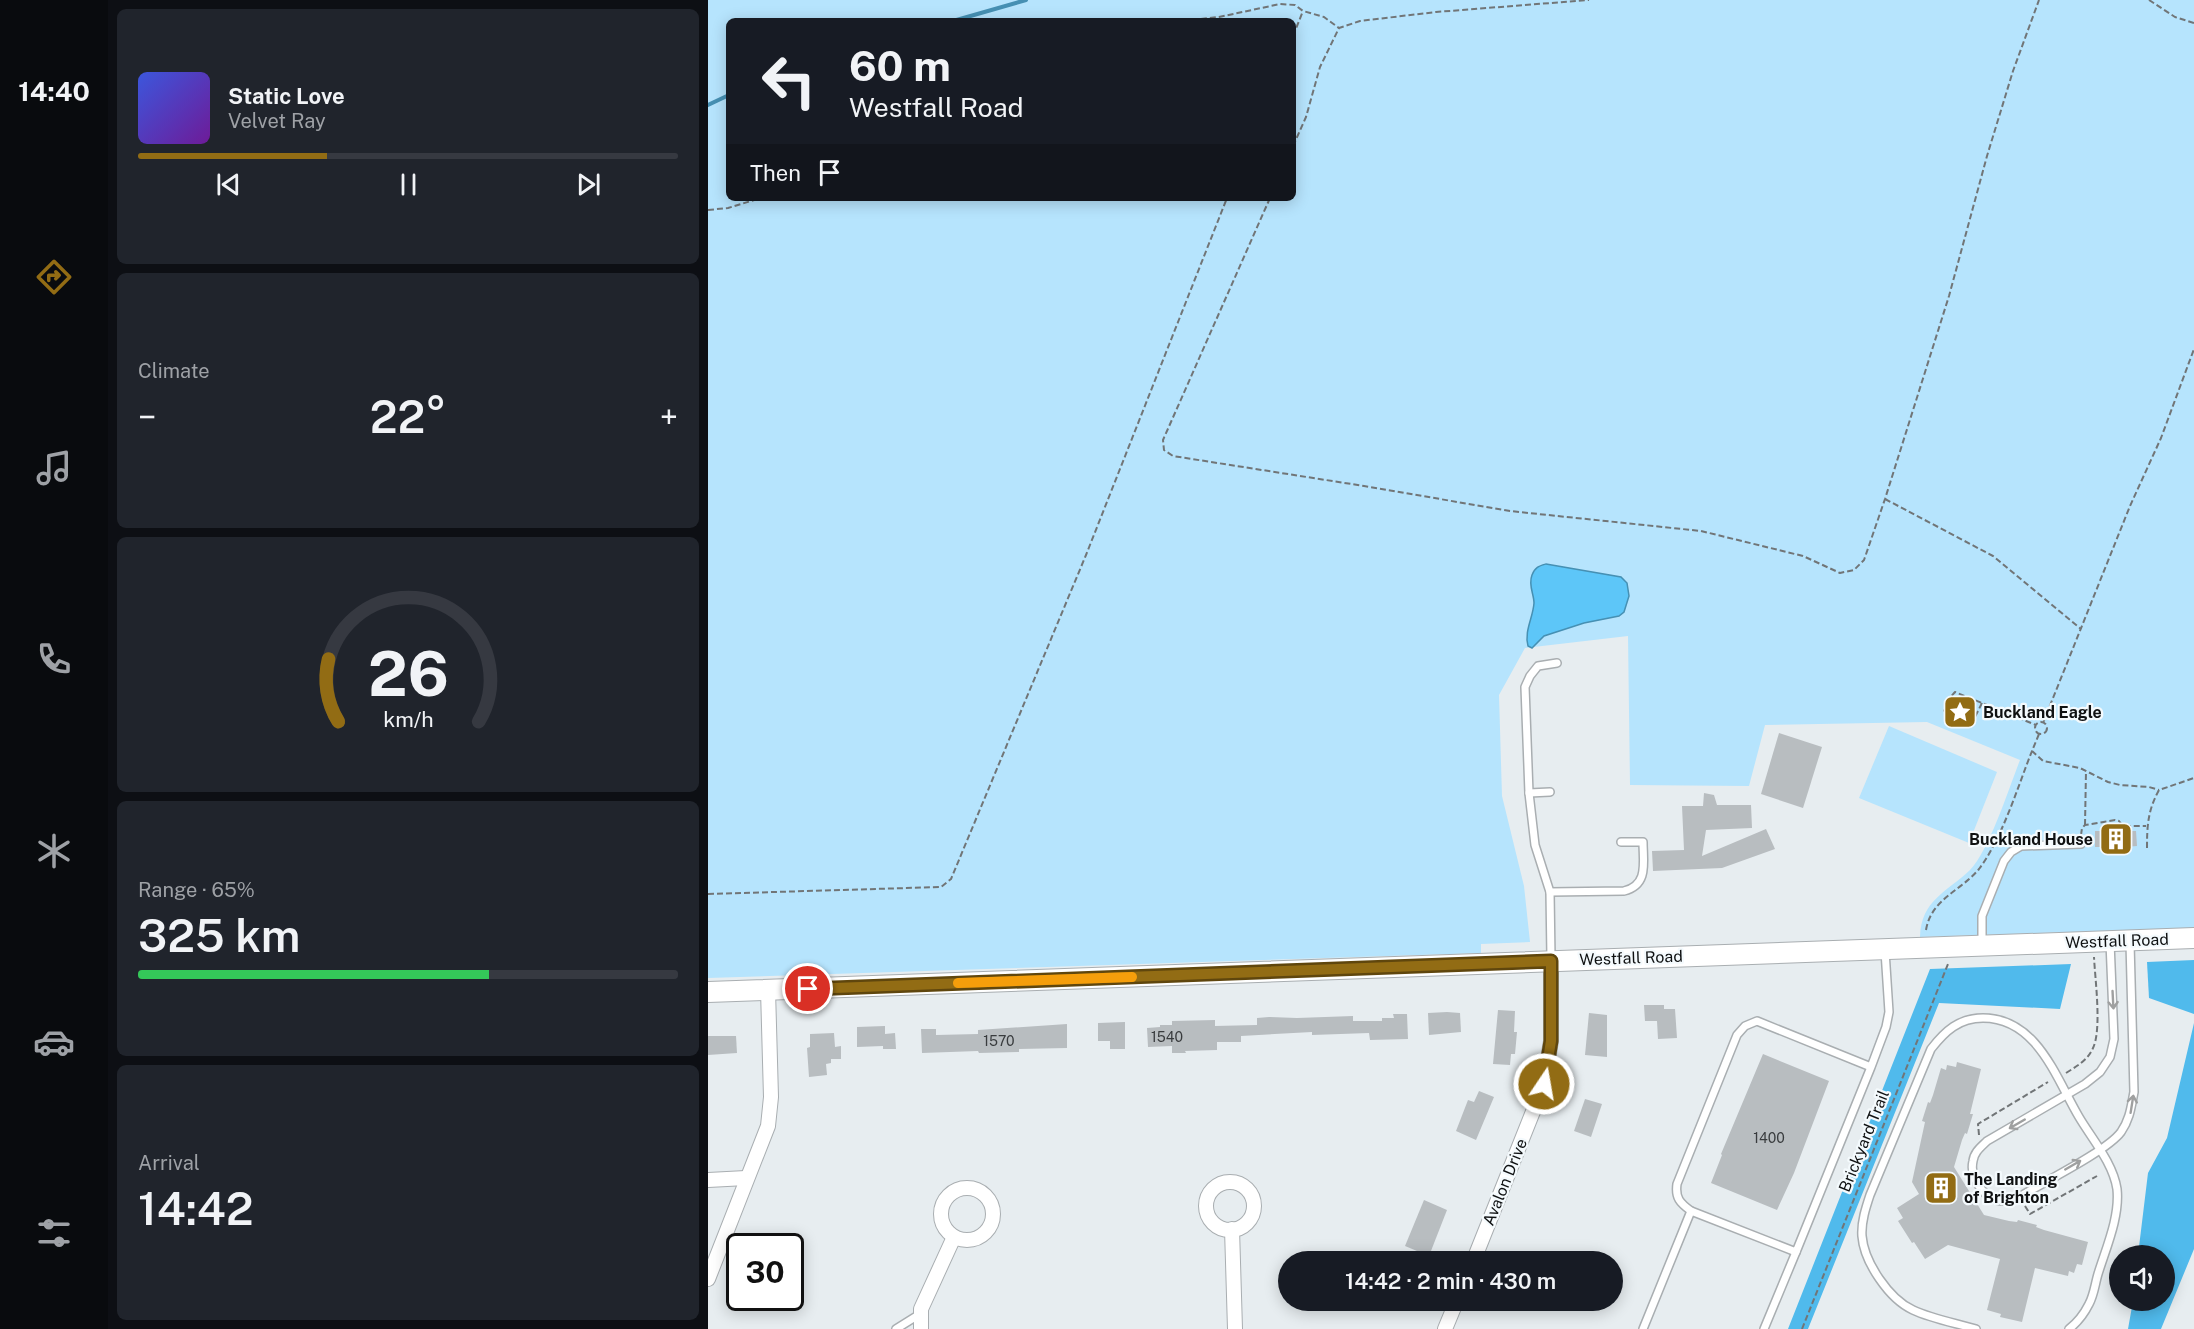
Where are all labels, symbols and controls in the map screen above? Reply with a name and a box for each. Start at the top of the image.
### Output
text: 60 m [849,41,951,90]
icon: left [750,42,828,120]
text: 14:40 [18,75,90,107]
text: Static Love [228,83,345,109]
text: Westfall Road [849,91,1024,123]
text: Velvet Ray [228,109,326,133]
icon: arrive [813,156,846,189]
text: Then [750,160,801,186]
icon: previous [212,168,245,201]
icon: pause [392,168,425,201]
icon: next [572,168,605,201]
icon: directions [33,256,75,298]
text: Climate [138,359,210,383]
text: 22° [370,390,446,443]
text: − [138,398,156,436]
text: + [660,398,678,436]
icon: music [33,447,75,489]
text: 26 [368,637,448,710]
icon: phone [33,638,75,680]
place icon: Buckland Eagle [1942,694,1978,730]
place label: Buckland Eagle [1983,703,2102,722]
text: km/h [383,707,433,732]
building icon: Buckland House [2098,821,2134,857]
icon: climate [33,830,75,872]
place label: Buckland House [1969,830,2093,849]
text: Range · 65% [138,878,255,902]
text: 325 km [138,909,301,962]
street label: Westfall Road [2065,930,2169,952]
street label: Westfall Road [1579,947,1683,969]
pin [782,963,833,1014]
icon: arrive [791,972,824,1005]
one-way arrow [2108,990,2119,1009]
icon: car [33,1021,75,1063]
house number: 1540 [1151,1029,1183,1045]
house number: 1570 [983,1033,1015,1049]
position arrow [1512,1052,1576,1116]
street label: Brickyard Trail [1835,1087,1893,1195]
one-way arrow [2126,1094,2137,1114]
one-way arrow [2009,1118,2026,1130]
house number: 1400 [1753,1130,1785,1146]
street label: Avalon Drive [1479,1136,1531,1228]
text: Arrival [138,1151,200,1175]
one-way arrow [2064,1159,2081,1171]
building icon: The Landing of Brighton [1923,1170,1959,1206]
place label: The Landing of Brighton [1964,1170,2057,1207]
text: 14:42 [138,1182,254,1235]
icon: filters [33,1212,75,1254]
speed limit sign: 30 [726,1233,804,1311]
map controls [2109,1245,2175,1311]
button: sound [2109,1245,2175,1311]
text: 14:42 · 2 min · 430 m [1345,1268,1556,1294]

